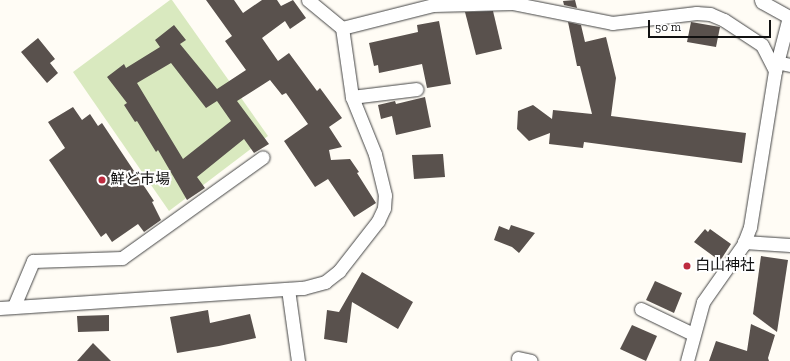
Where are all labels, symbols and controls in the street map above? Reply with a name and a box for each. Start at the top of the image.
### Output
scale bar [650,12,773,38]
text: 50 m [655,20,681,34]
place label: 鮮ど市場 [110,171,170,189]
marker: 鮮ど市場 [97,175,107,185]
place label: 白山神社 [695,257,755,275]
marker: 白山神社 [682,261,692,271]

